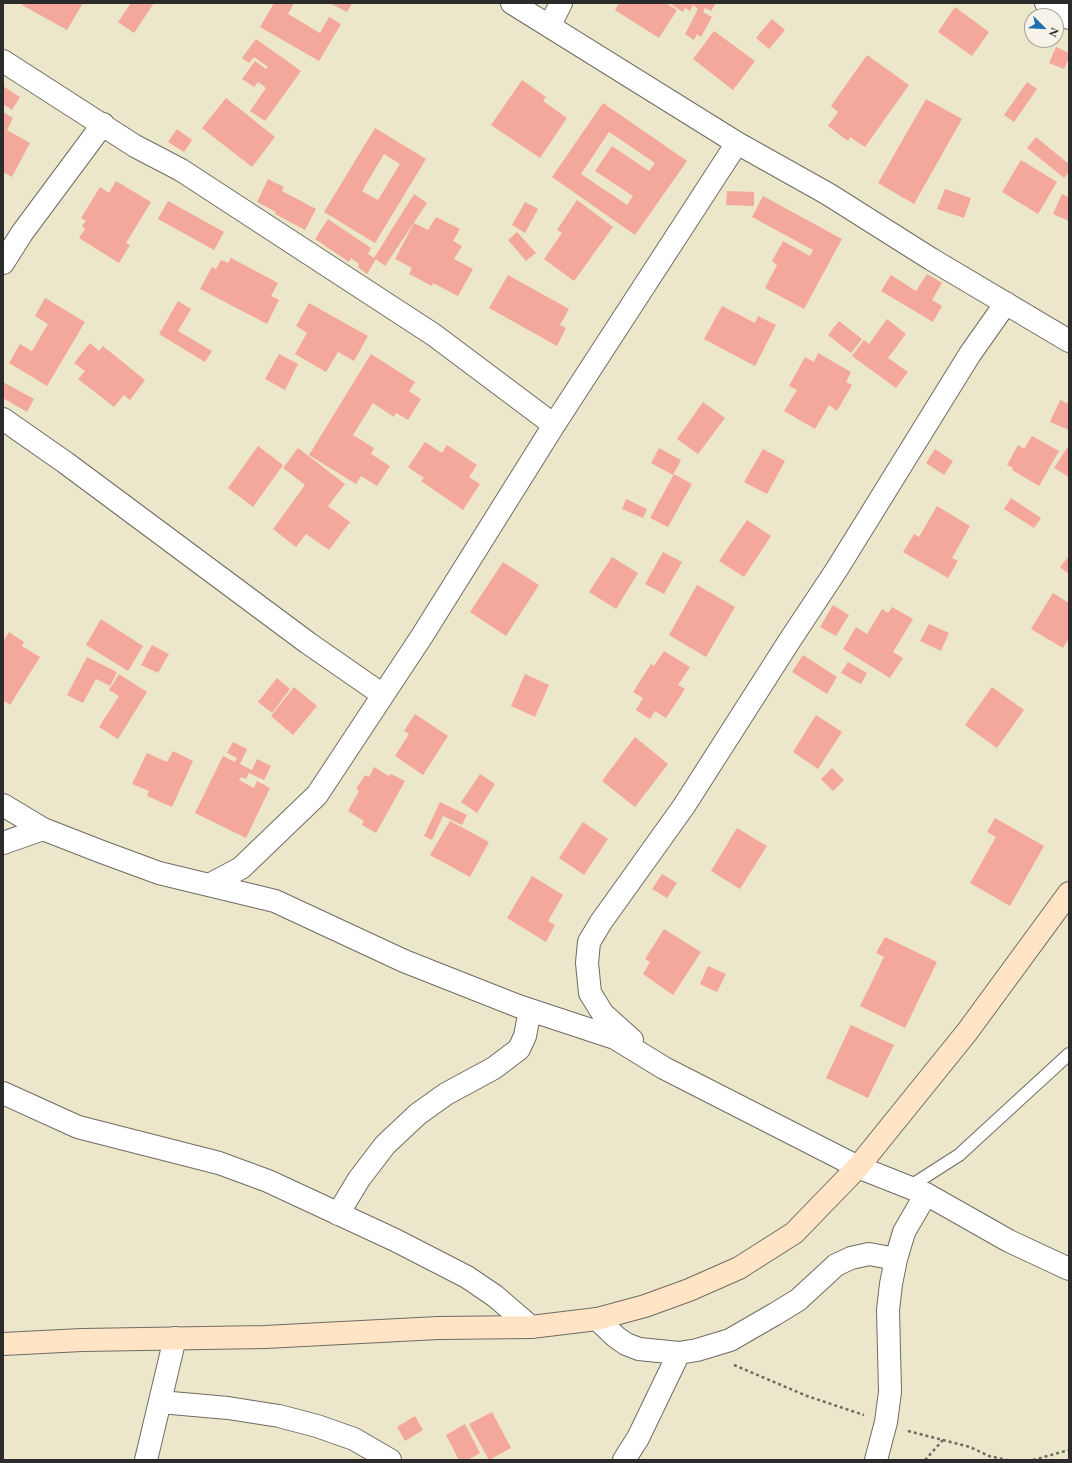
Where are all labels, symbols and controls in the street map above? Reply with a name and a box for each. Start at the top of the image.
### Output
north arrow [1024,8,1064,48]
text: N [1046,26,1062,39]

